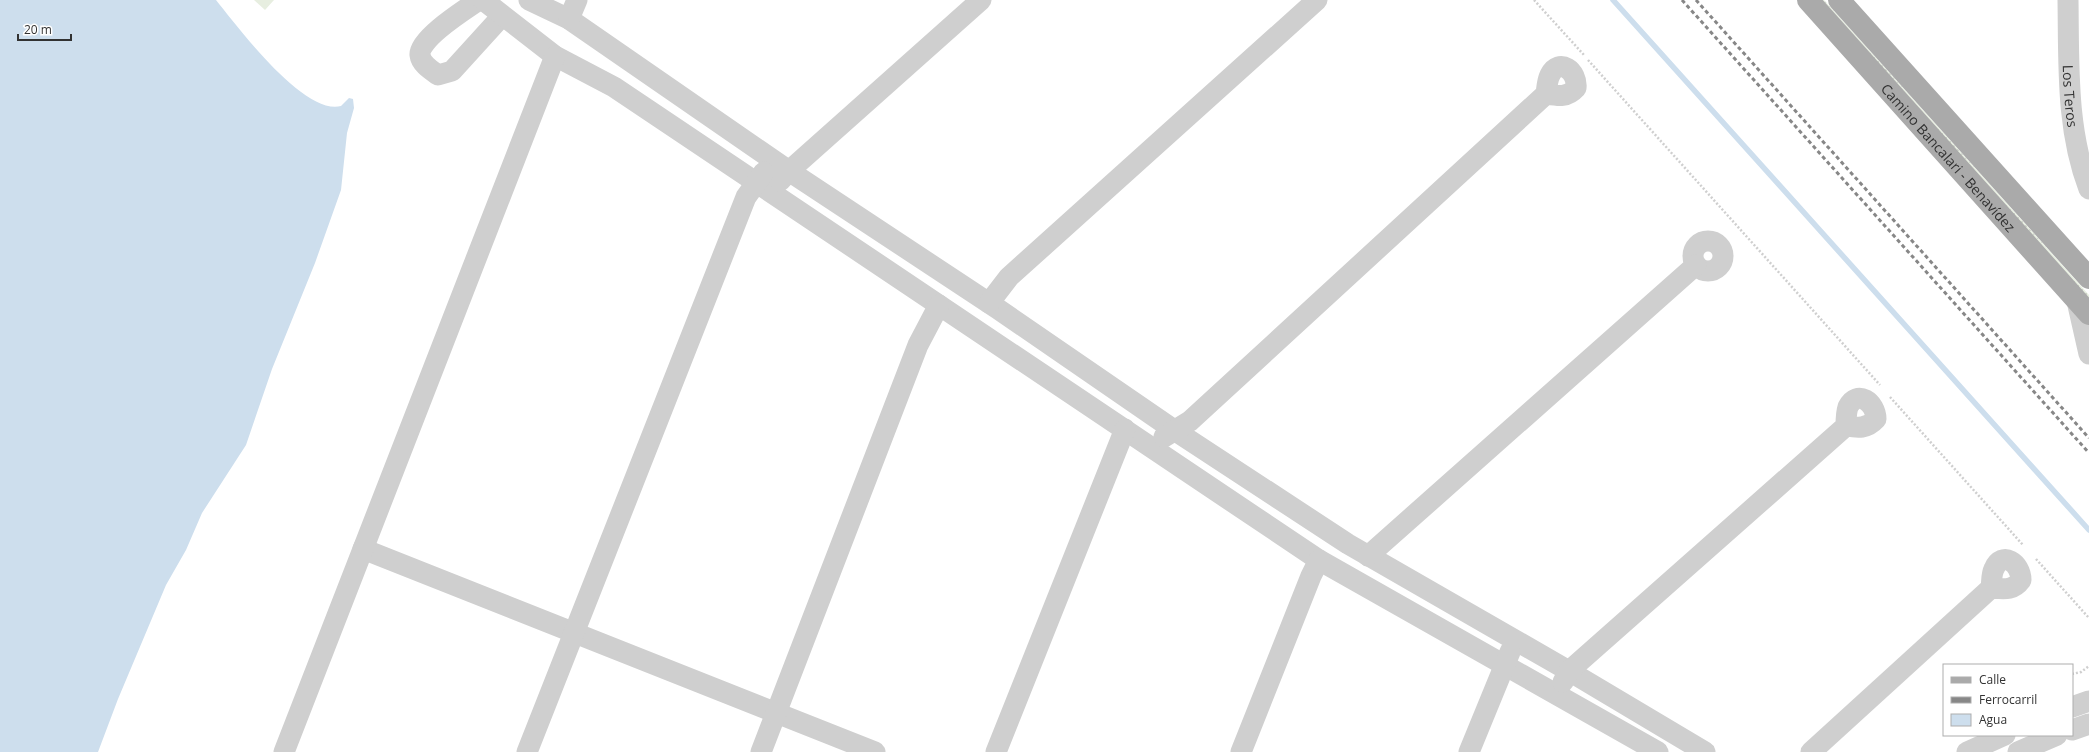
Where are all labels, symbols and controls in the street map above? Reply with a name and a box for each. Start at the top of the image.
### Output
scale bar [18,16,71,42]
text: 20 m [24,21,52,38]
street label: Los Teros [2059,64,2083,129]
street label: Camino Bancalari - Benavídez [1877,79,2020,236]
legend [1943,664,2073,736]
text: Calle [1979,671,2006,688]
text: Ferrocarril [1979,691,2037,708]
text: Agua [1979,711,2007,728]

